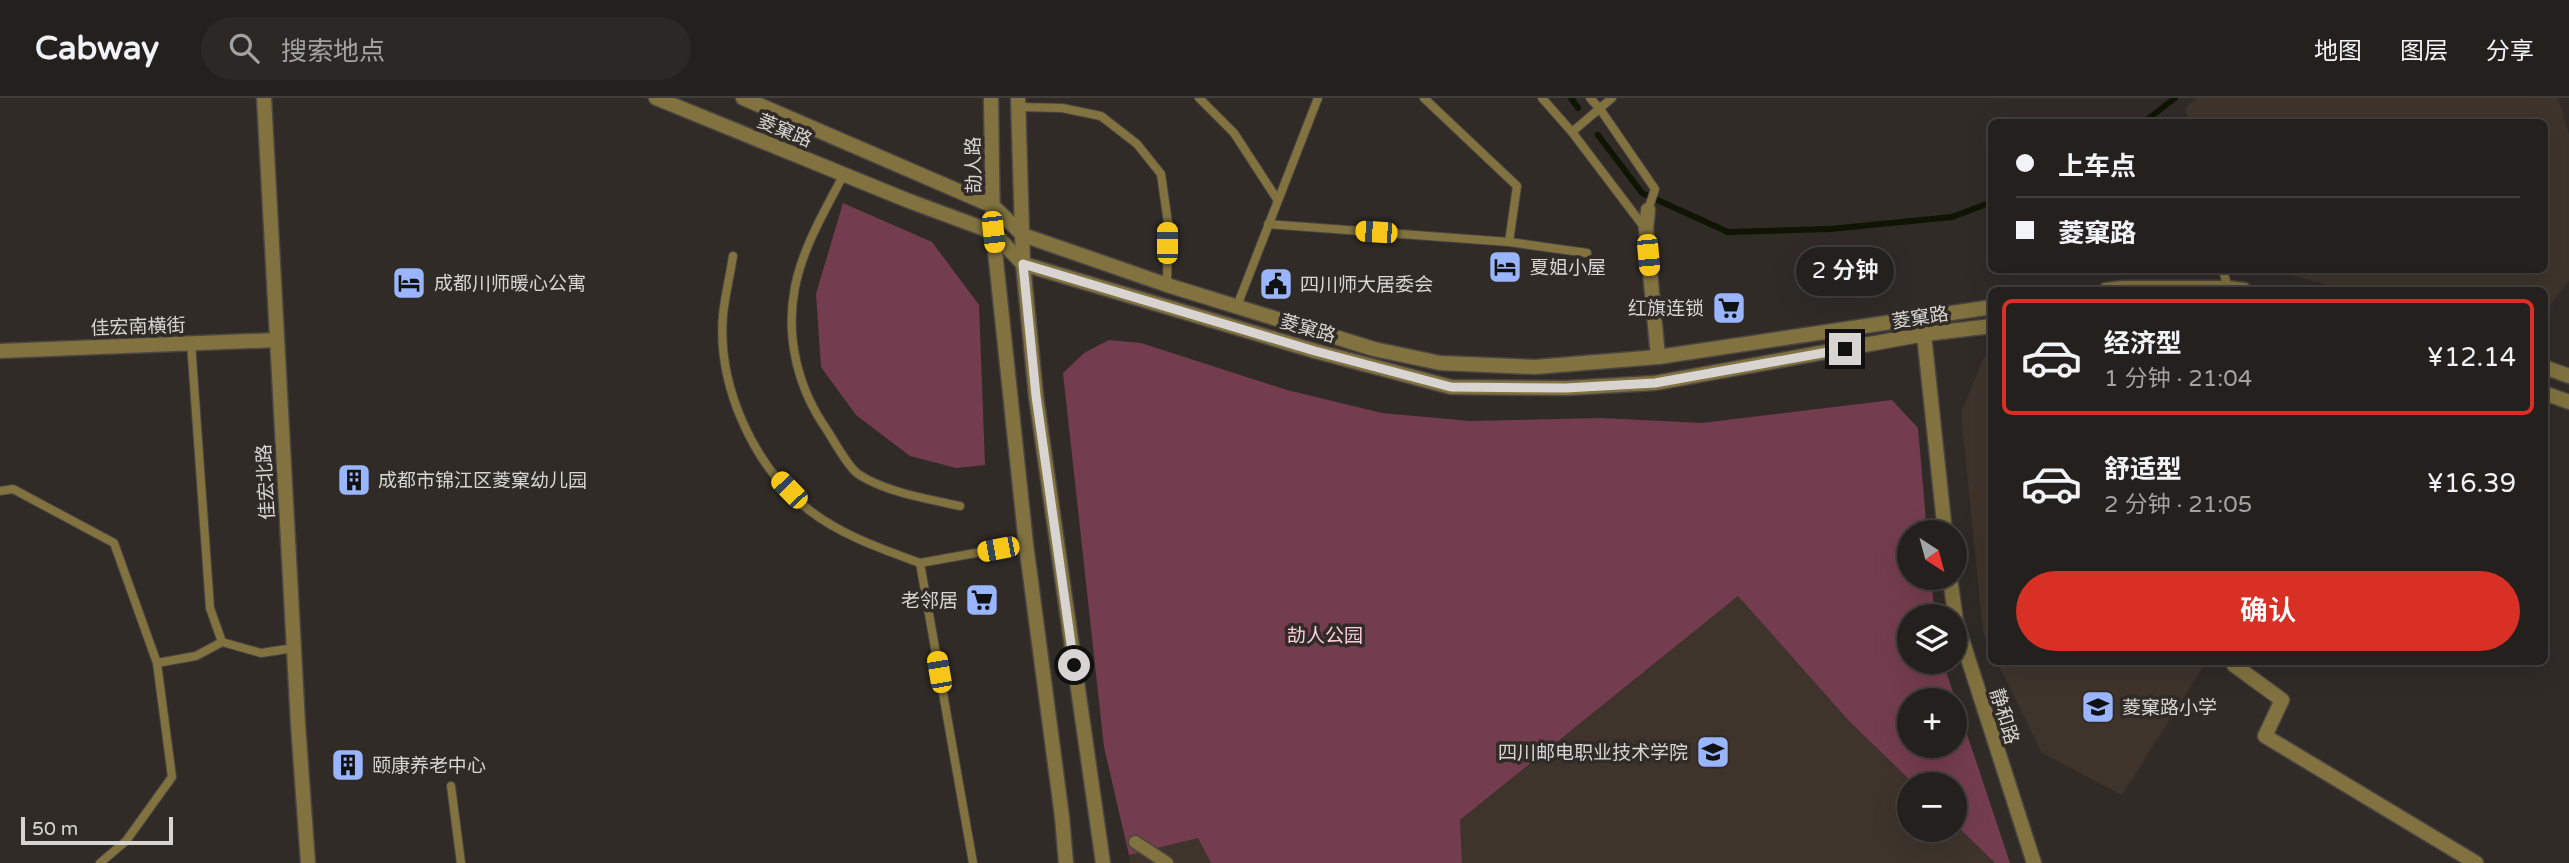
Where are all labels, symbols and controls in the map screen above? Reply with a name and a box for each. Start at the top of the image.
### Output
search box [201,17,691,80]
text: Cabway [35,29,159,68]
icon: search [225,29,263,67]
text: 搜索地点 [281,36,385,67]
text: 地图 [2314,37,2362,66]
text: 图层 [2400,37,2448,66]
text: 分享 [2486,37,2534,66]
street label: 菱窠路 [754,110,815,152]
street label: 劼人路 [963,136,985,194]
text: 上车点 [2058,151,2136,182]
car [981,210,1006,254]
text: 菱窠路 [2058,218,2136,249]
car [1355,220,1398,244]
car [1157,222,1178,264]
car [1636,233,1661,277]
callout: 2 分钟 [1796,247,1894,296]
hotel icon: 夏姐小屋 [1486,248,1524,286]
place label: 夏姐小屋 [1530,257,1606,279]
text: 2 分钟 [1812,257,1878,285]
hotel icon: 成都川师暖心公寓 [390,264,428,302]
public building icon: 四川师大居委会 [1257,265,1295,303]
place label: 成都川师暖心公寓 [434,273,586,295]
place label: 四川师大居委会 [1300,274,1433,296]
supermarket icon: 红旗连锁 [1710,289,1748,327]
place label: 红旗连锁 [1628,298,1704,320]
street label: 菱窠路 [1890,303,1950,333]
street label: 菱窠路 [1277,311,1338,347]
street label: 佳宏南横街 [90,314,186,340]
icon: car [2020,326,2083,389]
text: 经济型 [2104,328,2182,359]
route end [1829,333,1861,365]
text: ¥12.14 [2427,342,2516,373]
text: 1 分钟 · 21:04 [2104,365,2252,393]
street label: 佳宏北路 [253,443,279,520]
icon: car [2020,452,2083,515]
text: 舒适型 [2104,454,2182,485]
building icon: 成都市锦江区菱窠幼儿园 [335,461,373,499]
car [767,468,812,512]
text: ¥16.39 [2427,468,2516,499]
place label: 成都市锦江区菱窠幼儿园 [378,470,587,492]
text: 2 分钟 · 21:05 [2104,491,2252,519]
north arrow [1897,520,1967,590]
map controls [1897,520,1967,842]
car [976,535,1021,563]
button: 确认 [2016,571,2520,651]
supermarket icon: 老邻居 [963,581,1001,619]
place label: 老邻居 [901,590,958,612]
button: layers [1897,604,1967,674]
park label: 劼人公园 [1287,625,1363,647]
car [926,649,953,695]
route start [1058,649,1090,681]
street label: 静和路 [1985,686,2023,747]
button: + [1897,688,1967,758]
school or university icon: 菱窠路小学 [2079,688,2117,726]
place label: 菱窠路小学 [2122,697,2217,719]
school or university icon: 四川邮电职业技术学院 [1694,733,1732,771]
place label: 四川邮电职业技术学院 [1498,742,1688,764]
building icon: 颐康养老中心 [329,746,367,784]
place label: 颐康养老中心 [372,755,486,777]
button: − [1897,772,1967,842]
scale bar [21,814,173,846]
text: 50 m [32,818,78,840]

